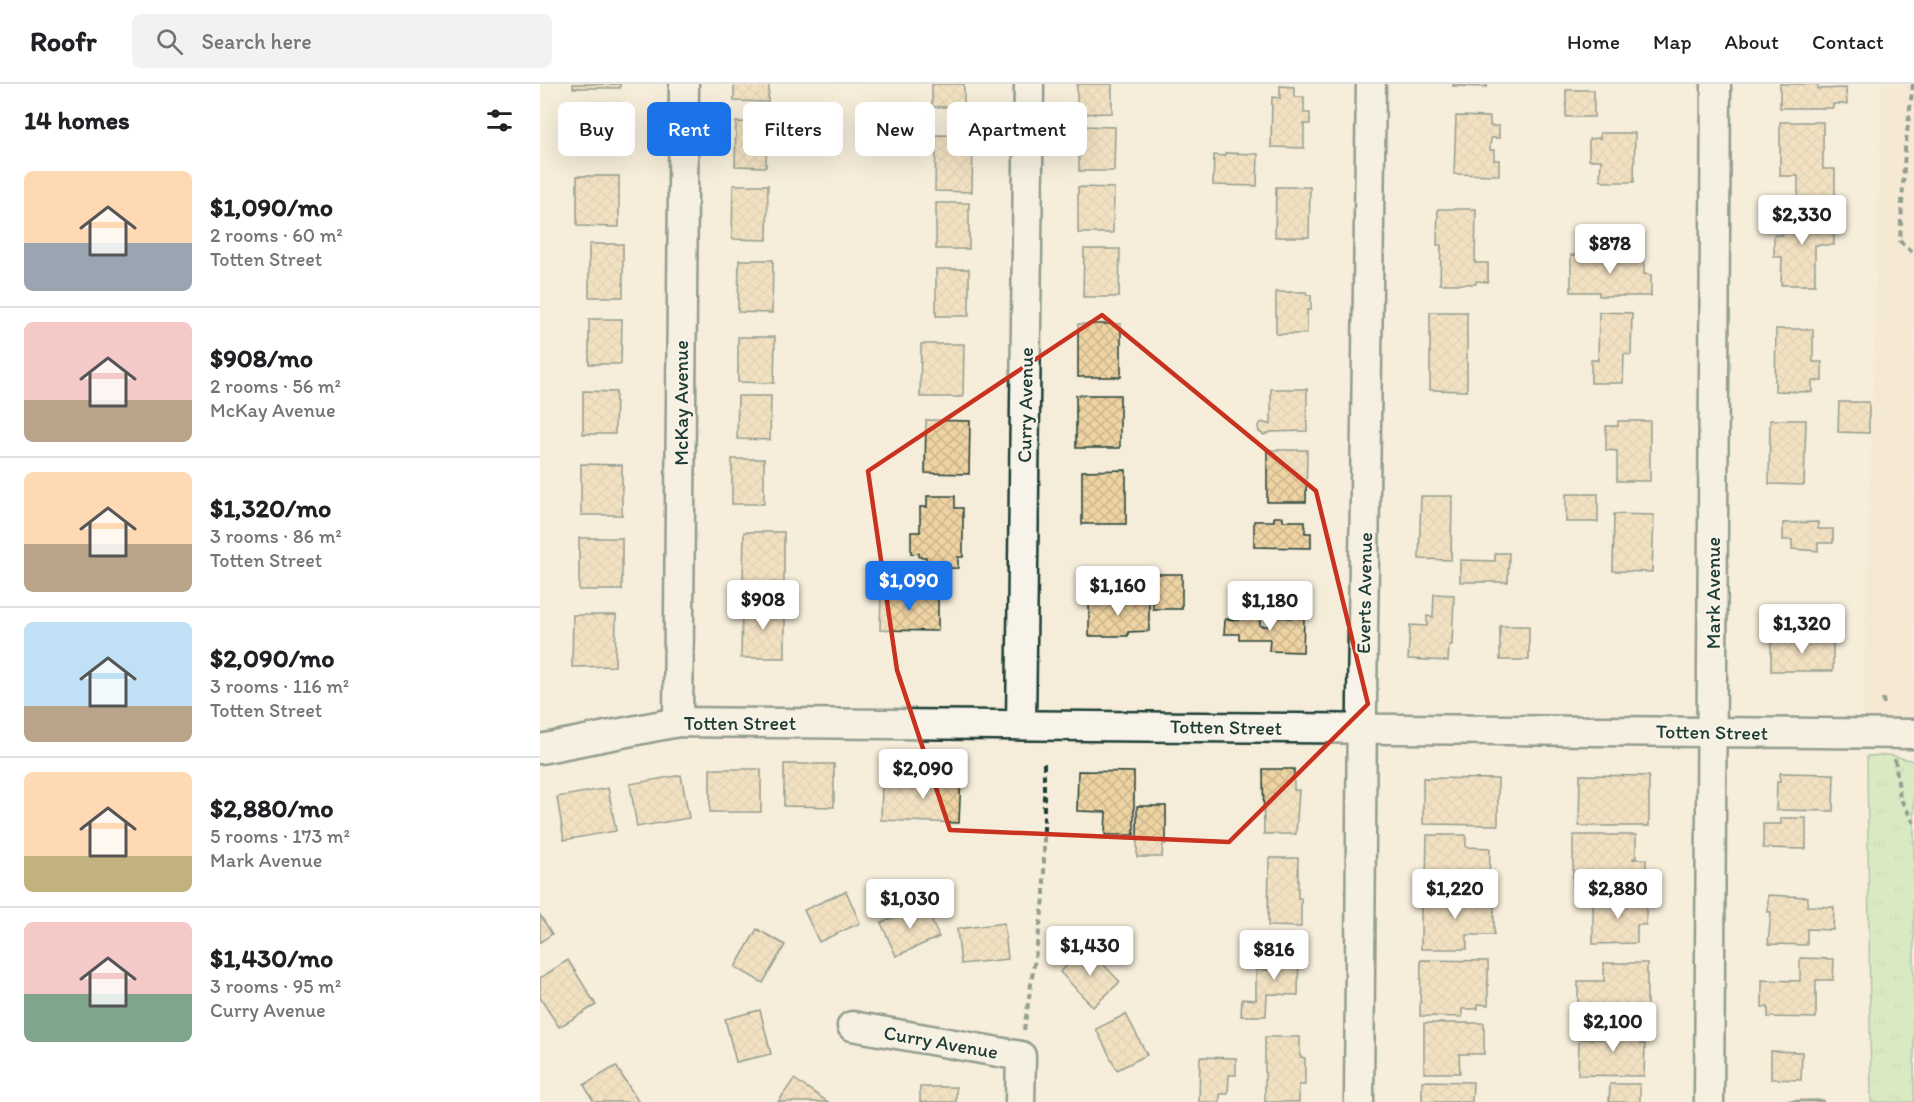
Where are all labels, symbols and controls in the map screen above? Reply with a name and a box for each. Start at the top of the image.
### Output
search box [132,14,552,68]
text: Roofr [30,24,96,58]
icon: search [153,25,186,58]
text: Search here [201,28,312,55]
text: Home [1567,29,1620,54]
text: Map [1653,29,1692,54]
text: About [1725,29,1779,54]
text: Contact [1812,29,1884,54]
chip: Buy [558,102,635,156]
chip: Rent [647,102,731,156]
chip: Filters [743,102,843,156]
chip: New [855,102,935,156]
chip: Apartment [947,102,1087,156]
text: 14 homes [24,104,130,136]
icon: filters [483,104,516,137]
text: $1,090/mo [210,191,333,223]
icon: home [72,195,144,267]
pin: $2,330 [1753,195,1851,246]
text: $2,330 [1772,202,1832,226]
text: 2 rooms · 60 m² [210,223,343,247]
pin: $878 [1574,224,1646,275]
text: $878 [1589,231,1631,255]
text: Totten Street [210,247,322,271]
street label: McKay Avenue [669,340,693,466]
text: $908/mo [210,342,313,374]
icon: home [72,346,144,418]
street label: Curry Avenue [1012,347,1038,463]
text: 2 rooms · 56 m² [210,374,341,398]
text: McKay Avenue [210,398,335,422]
text: $1,320/mo [210,492,331,524]
icon: home [72,496,144,568]
text: 3 rooms · 86 m² [210,524,342,548]
street label: Everts Avenue [1351,532,1377,654]
street label: Mark Avenue [1701,537,1725,649]
text: Totten Street [210,548,322,572]
pin: $1,090 [860,561,958,612]
pin: $1,160 [1069,566,1167,617]
text: $1,090 [879,568,939,592]
text: $1,160 [1090,573,1146,597]
pin: $908 [727,580,799,631]
pin: $1,180 [1221,581,1319,632]
text: $908 [741,587,785,611]
text: $1,180 [1242,588,1298,612]
pin: $1,320 [1753,604,1851,655]
text: $1,320 [1773,611,1831,635]
text: $2,090/mo [210,642,335,674]
icon: home [72,646,144,718]
text: 3 rooms · 116 m² [210,674,349,698]
text: Totten Street [210,698,322,722]
street label: Totten Street [684,711,796,735]
street label: Totten Street [1170,714,1282,740]
street label: Totten Street [1656,719,1768,745]
pin: $2,090 [874,749,972,800]
text: $2,090 [893,756,953,780]
text: $2,880/mo [210,792,334,824]
icon: home [72,796,144,868]
text: 5 rooms · 173 m² [210,824,350,848]
text: Mark Avenue [210,848,322,872]
pin: $1,220 [1406,869,1504,920]
pin: $2,880 [1569,869,1667,920]
text: $1,220 [1426,876,1484,900]
text: $2,880 [1588,876,1648,900]
pin: $1,030 [861,879,959,930]
text: $1,030 [880,886,940,910]
pin: $1,430 [1041,926,1139,977]
pin: $816 [1238,930,1310,981]
text: $1,430 [1060,933,1120,957]
text: $816 [1254,937,1294,961]
text: $1,430/mo [210,942,333,974]
icon: home [72,946,144,1018]
text: 3 rooms · 95 m² [210,974,341,998]
text: Curry Avenue [210,998,326,1022]
pin: $2,100 [1564,1002,1662,1053]
text: $2,100 [1583,1009,1643,1033]
street label: Curry Avenue [882,1020,1000,1064]

